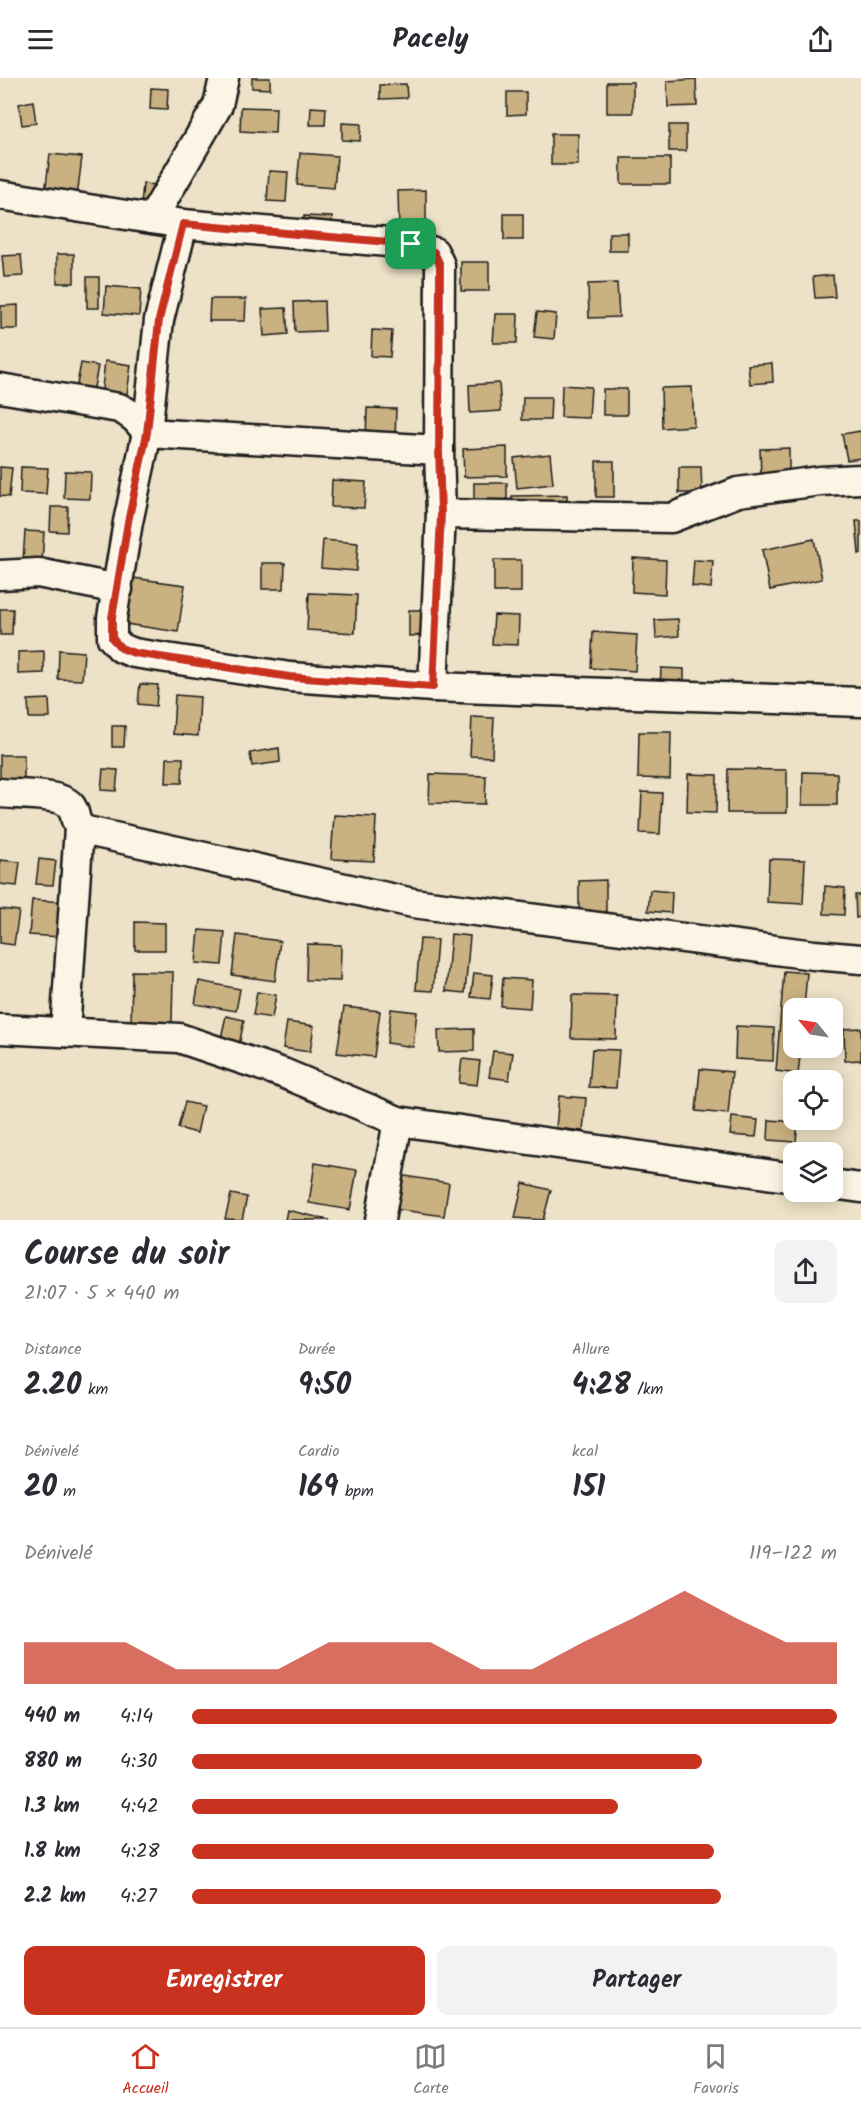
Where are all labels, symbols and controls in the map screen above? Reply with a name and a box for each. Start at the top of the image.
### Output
text: Pacely [392,18,469,61]
icon: menu [24,23,57,56]
icon: share [804,23,837,56]
pin [385,218,436,269]
icon: arrive [394,227,427,260]
north arrow [783,998,843,1058]
map controls [783,998,843,1202]
button: locate [783,1070,843,1130]
button: layers [783,1142,843,1202]
text: Course du soir [24,1229,229,1282]
button: share [774,1240,837,1303]
text: 21:07 · 5 × 440 m [24,1278,179,1310]
text: Distance [24,1337,82,1362]
text: Durée [298,1337,336,1362]
text: Allure [572,1337,610,1362]
text: 2.20 [24,1362,81,1410]
text: 9:50 [298,1362,351,1410]
text: 4:28 [572,1362,631,1410]
text: km [81,1377,108,1402]
text: /km [631,1377,663,1402]
text: Dénivelé [24,1439,79,1464]
text: Cardio [298,1439,339,1464]
text: kcal [572,1439,598,1464]
text: 20 [24,1464,57,1512]
text: 169 [298,1464,339,1512]
text: 151 [572,1464,605,1512]
text: m [57,1479,76,1504]
text: bpm [339,1479,374,1504]
text: Dénivelé [24,1538,92,1570]
text: 119–122 m [749,1538,837,1570]
text: 440 m [24,1701,80,1733]
text: 4:14 [120,1701,153,1733]
text: 880 m [24,1746,82,1778]
text: 4:30 [120,1746,157,1778]
text: 1.3 km [24,1791,80,1823]
text: 4:42 [120,1791,159,1823]
text: 1.8 km [24,1836,81,1868]
text: 4:28 [120,1836,160,1868]
text: 2.2 km [24,1881,86,1913]
text: 4:27 [120,1881,157,1913]
button: Enregistrer [24,1946,425,2015]
button: Partager [437,1946,837,2015]
tab: Accueil [122,2040,169,2101]
tab: Carte [413,2040,449,2101]
tab: Favoris [693,2040,739,2101]

